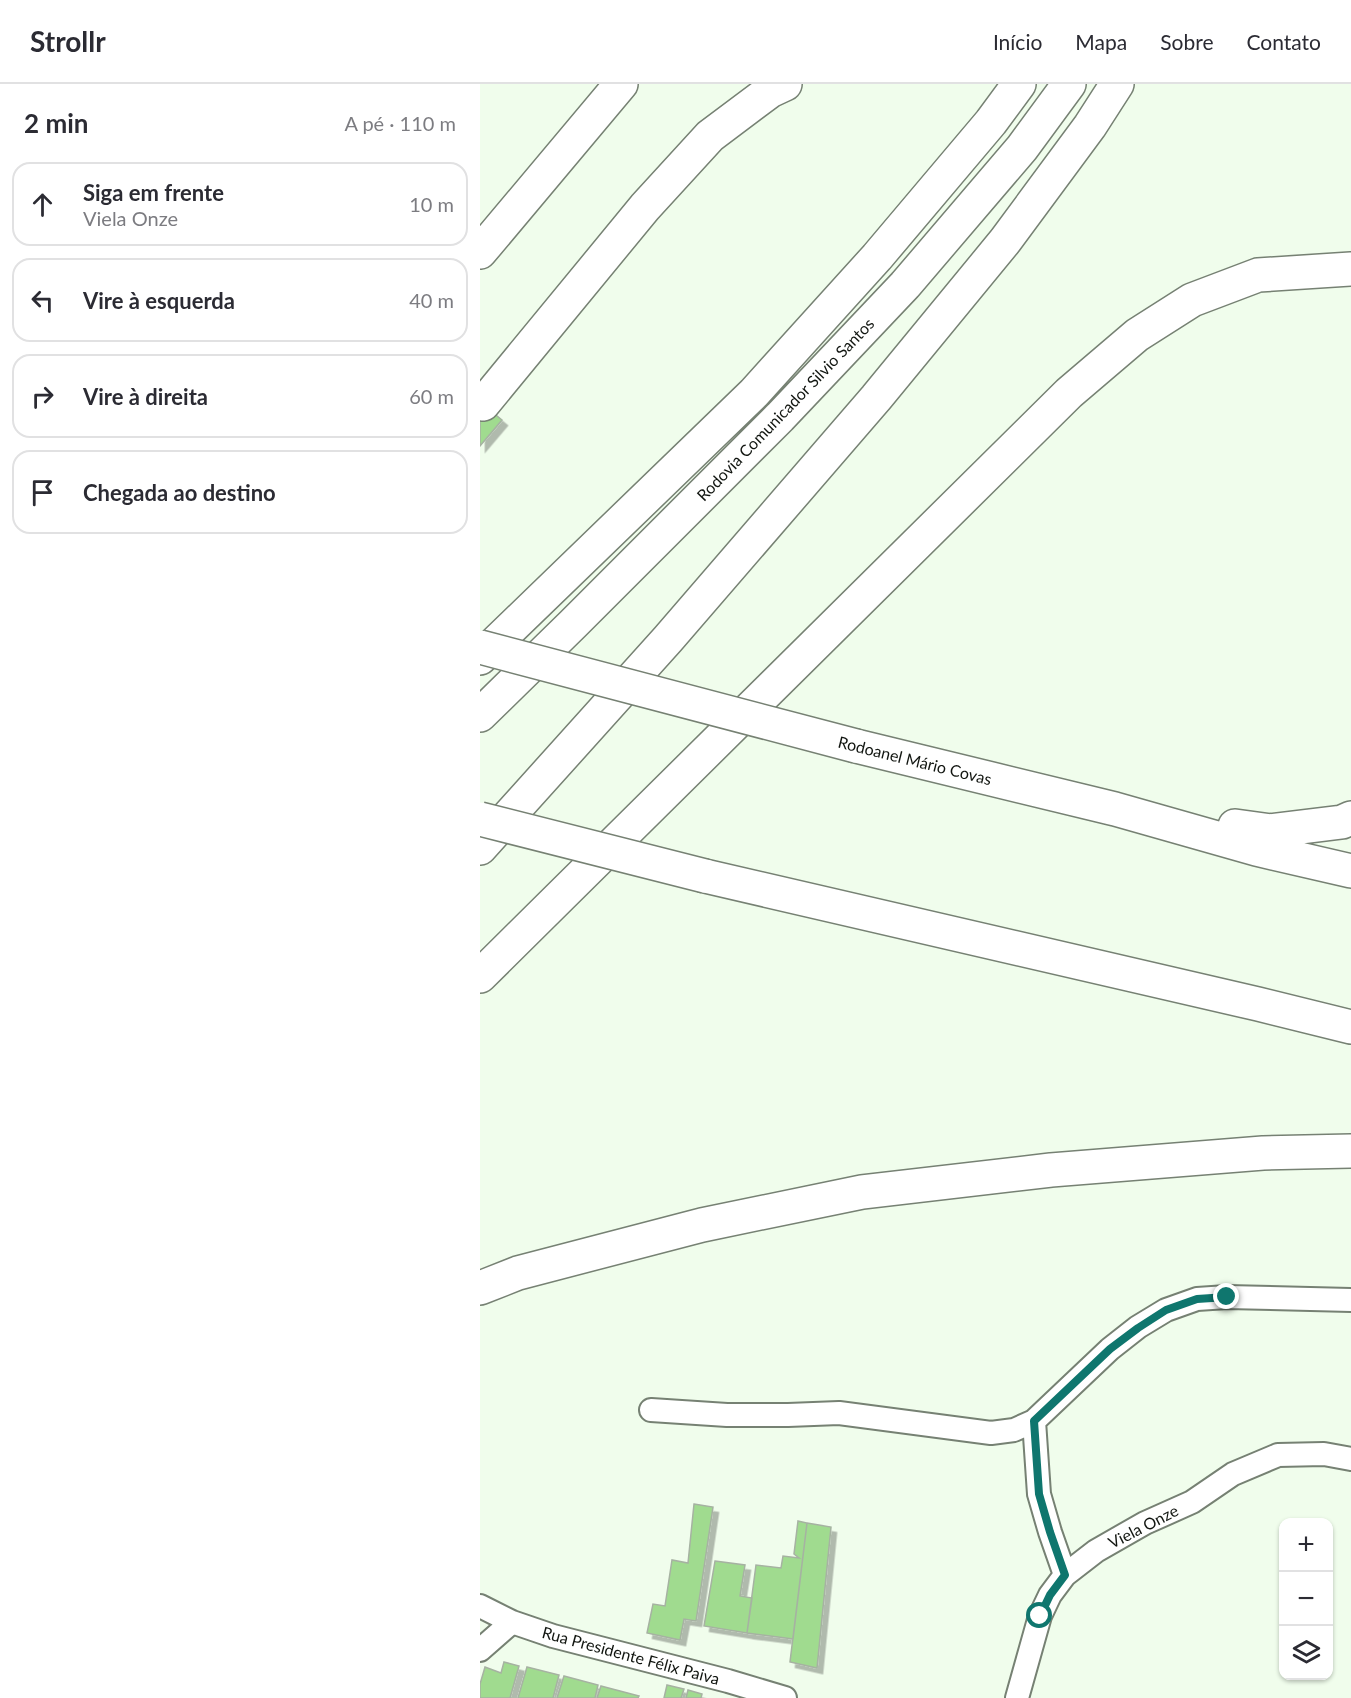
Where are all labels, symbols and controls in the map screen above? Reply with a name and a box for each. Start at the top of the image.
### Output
text: Strollr [30,24,106,58]
text: Início [993,29,1042,54]
text: Mapa [1075,29,1127,54]
text: Sobre [1160,29,1213,54]
text: Contato [1246,29,1321,54]
text: 2 min [24,107,88,139]
text: A pé · 110 m [344,111,456,135]
text: Siga em frente [83,179,224,206]
icon: ahead [26,188,59,221]
text: 10 m [409,192,454,216]
text: Viela Onze [83,206,178,230]
icon: left [26,284,59,317]
text: Vire à esquerda [83,287,235,314]
text: 40 m [409,288,454,312]
street label: Rodovia Comunicador Silvio Santos [692,314,878,504]
icon: right [26,380,59,413]
text: Vire à direita [83,383,208,410]
text: 60 m [409,384,454,408]
icon: arrive [26,476,59,509]
text: Chegada ao destino [83,479,276,506]
street label: Rodoanel Mário Covas [836,732,994,788]
route end [1213,1283,1239,1309]
street label: Viela Onze [1105,1500,1181,1552]
map controls [1279,1518,1333,1680]
button: + [1279,1518,1333,1572]
button: − [1279,1572,1333,1626]
route start [1026,1602,1052,1628]
street label: Rua Presidente Félix Paiva [540,1622,722,1688]
button: layers [1279,1626,1333,1680]

